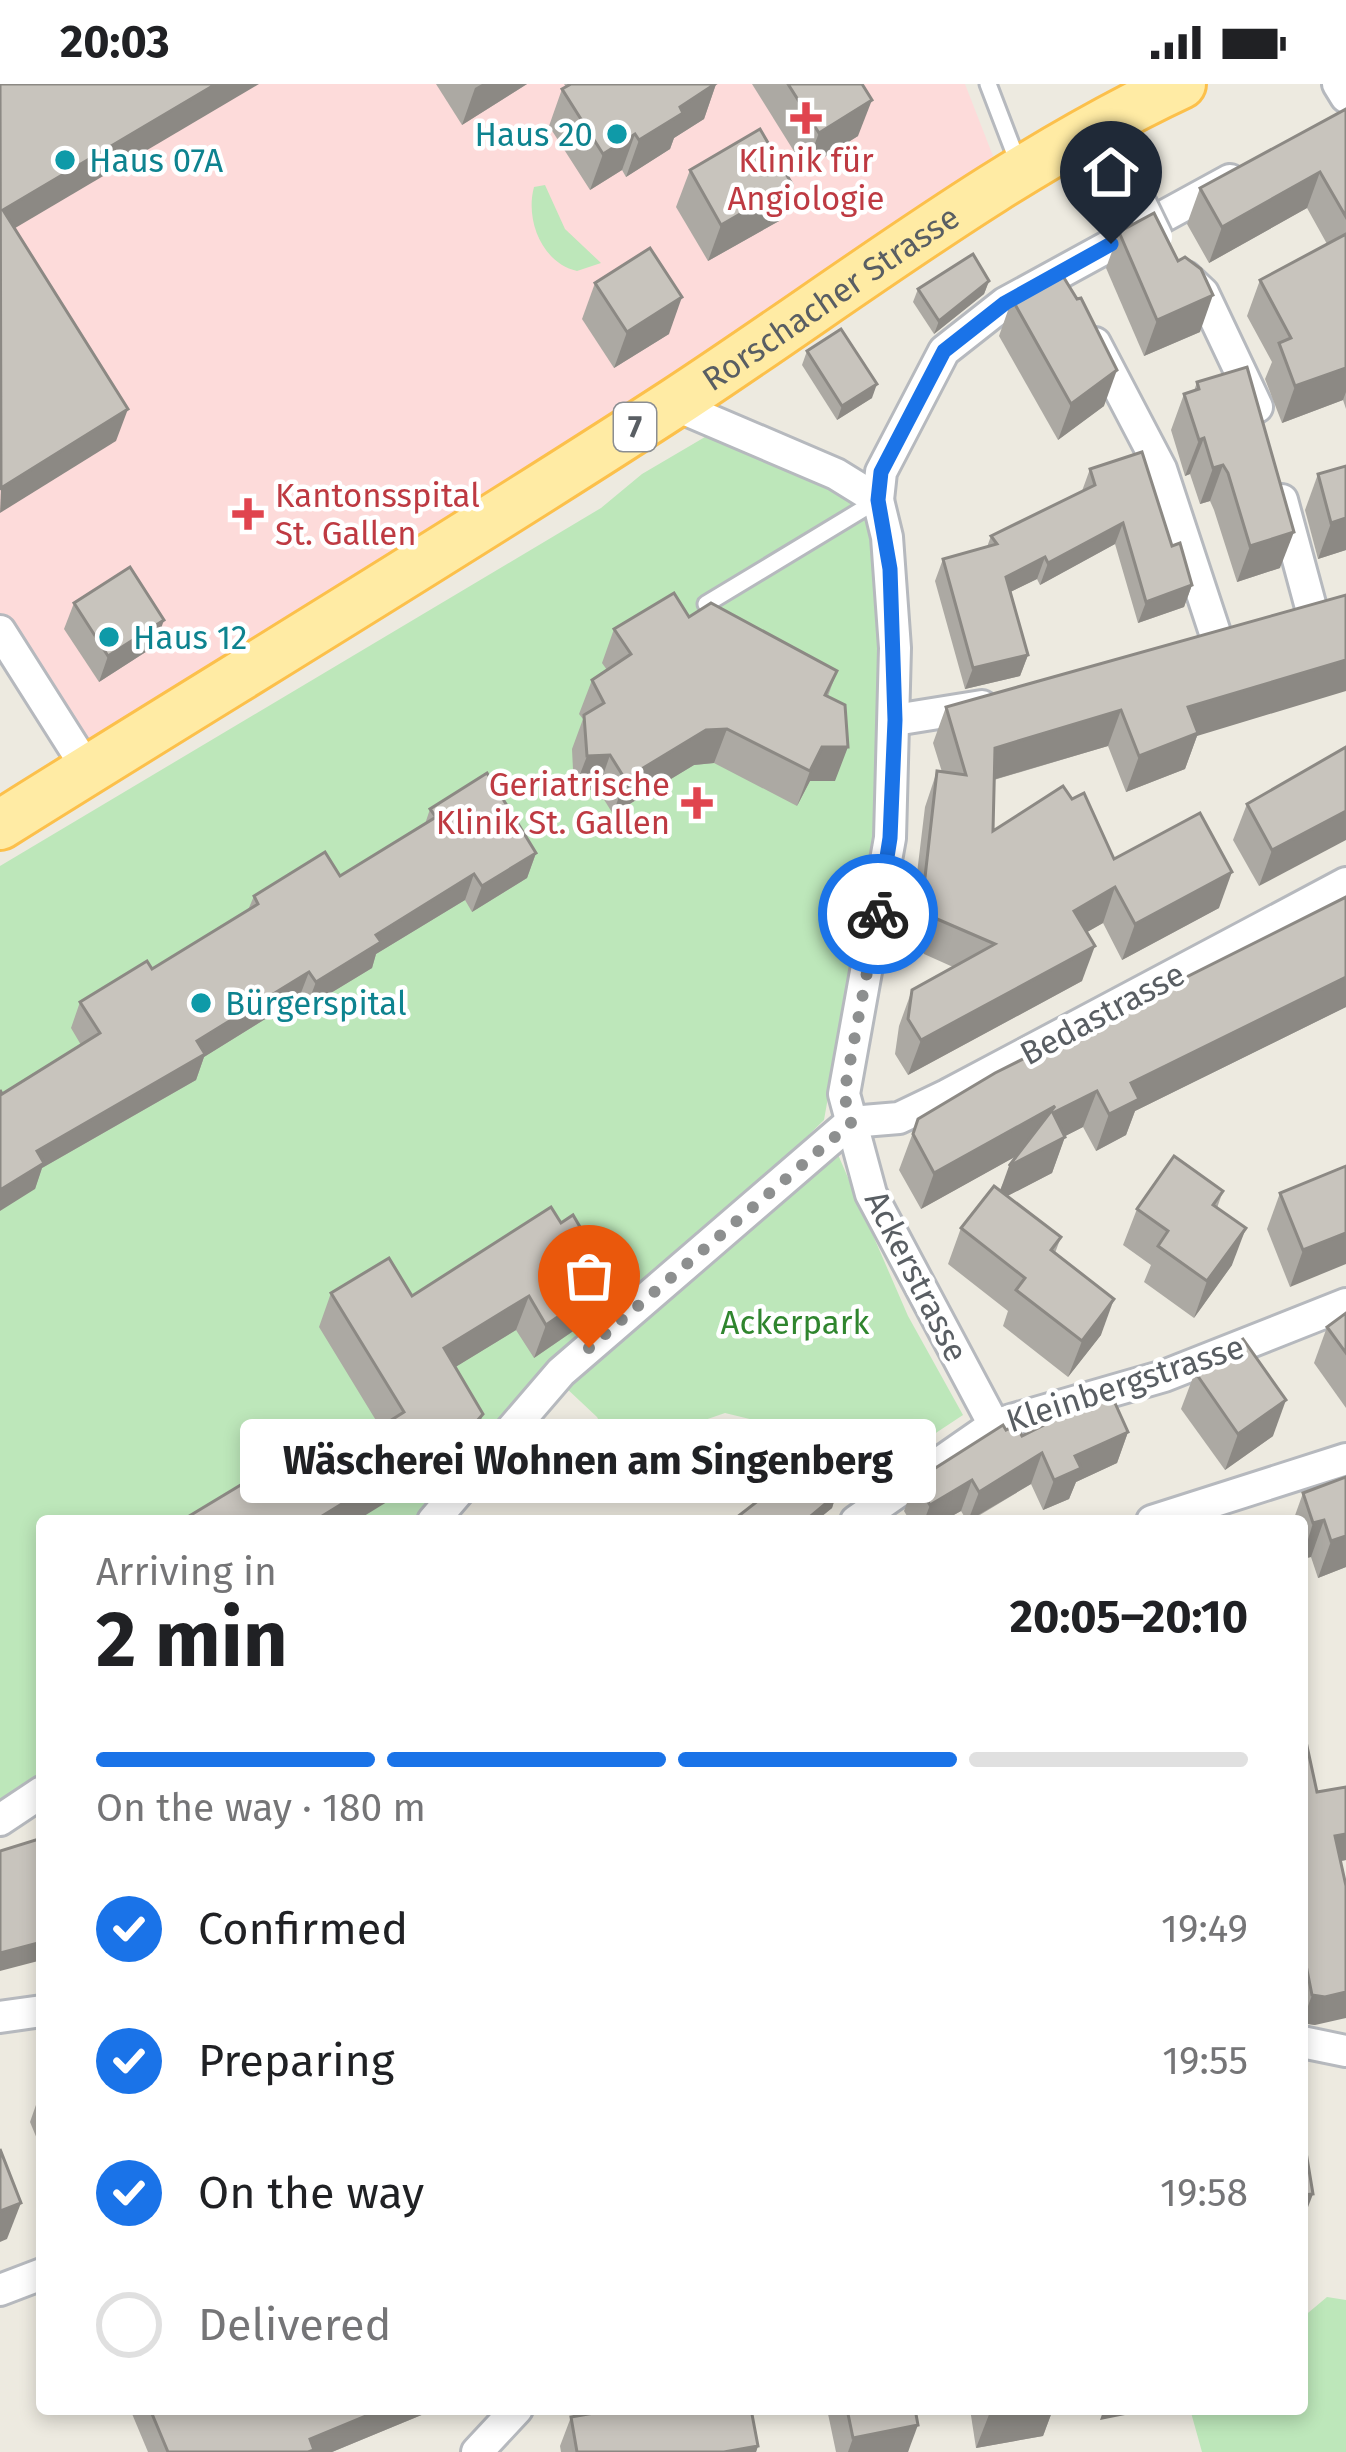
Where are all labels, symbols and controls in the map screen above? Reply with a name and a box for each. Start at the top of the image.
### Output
text: 20:03 [60,15,170,69]
marker: Klinik für Angiologie [790,102,822,134]
place label: Haus 20 [474,115,593,155]
marker: Haus 20 [604,121,630,147]
pin [1060,121,1162,244]
icon: home [1078,139,1144,205]
place label: Haus 07A [89,141,223,181]
place label: Klinik für Angiologie [727,141,885,219]
marker: Haus 07A [52,147,78,173]
street label: Rorschacher Strasse [695,197,967,400]
road number: 7 [614,403,656,451]
place label: Kantonsspital St. Gallen [275,476,480,554]
marker: Kantonsspital St. Gallen [232,498,264,530]
place label: Haus 12 [133,618,247,658]
marker: Haus 12 [96,624,122,650]
place label: Geriatrische Klinik St. Gallen [436,765,670,843]
marker: Geriatrische Klinik St. Gallen [681,787,713,819]
courier [818,854,938,974]
icon: bike [845,881,911,947]
street label: Bedastrasse [1013,954,1192,1074]
place label: Bürgerspital [225,984,407,1024]
marker: Bürgerspital [188,990,214,1016]
street label: Ackerstrasse [856,1184,976,1369]
pin [538,1225,640,1348]
icon: bag [556,1243,622,1309]
park label: Ackerpark [721,1303,870,1343]
street label: Kleinbergstrasse [1002,1327,1249,1441]
callout: Wäscherei Wohnen am Singenberg [241,1420,937,1504]
text: Wäscherei Wohnen am Singenberg [283,1438,893,1484]
text: Arriving in [96,1549,277,1595]
text: 20:05–20:10 [1010,1590,1248,1644]
text: 2 min [96,1593,288,1687]
text: On the way · 180 m [96,1785,426,1831]
icon: check [96,1896,162,1962]
text: Confirmed [198,1902,408,1956]
text: 19:49 [1161,1906,1248,1952]
icon: check [96,2028,162,2094]
text: Preparing [198,2034,394,2088]
text: 19:55 [1162,2038,1248,2084]
icon: check [96,2160,162,2226]
text: On the way [198,2166,424,2220]
text: 19:58 [1160,2170,1248,2216]
text: Delivered [198,2298,391,2352]

